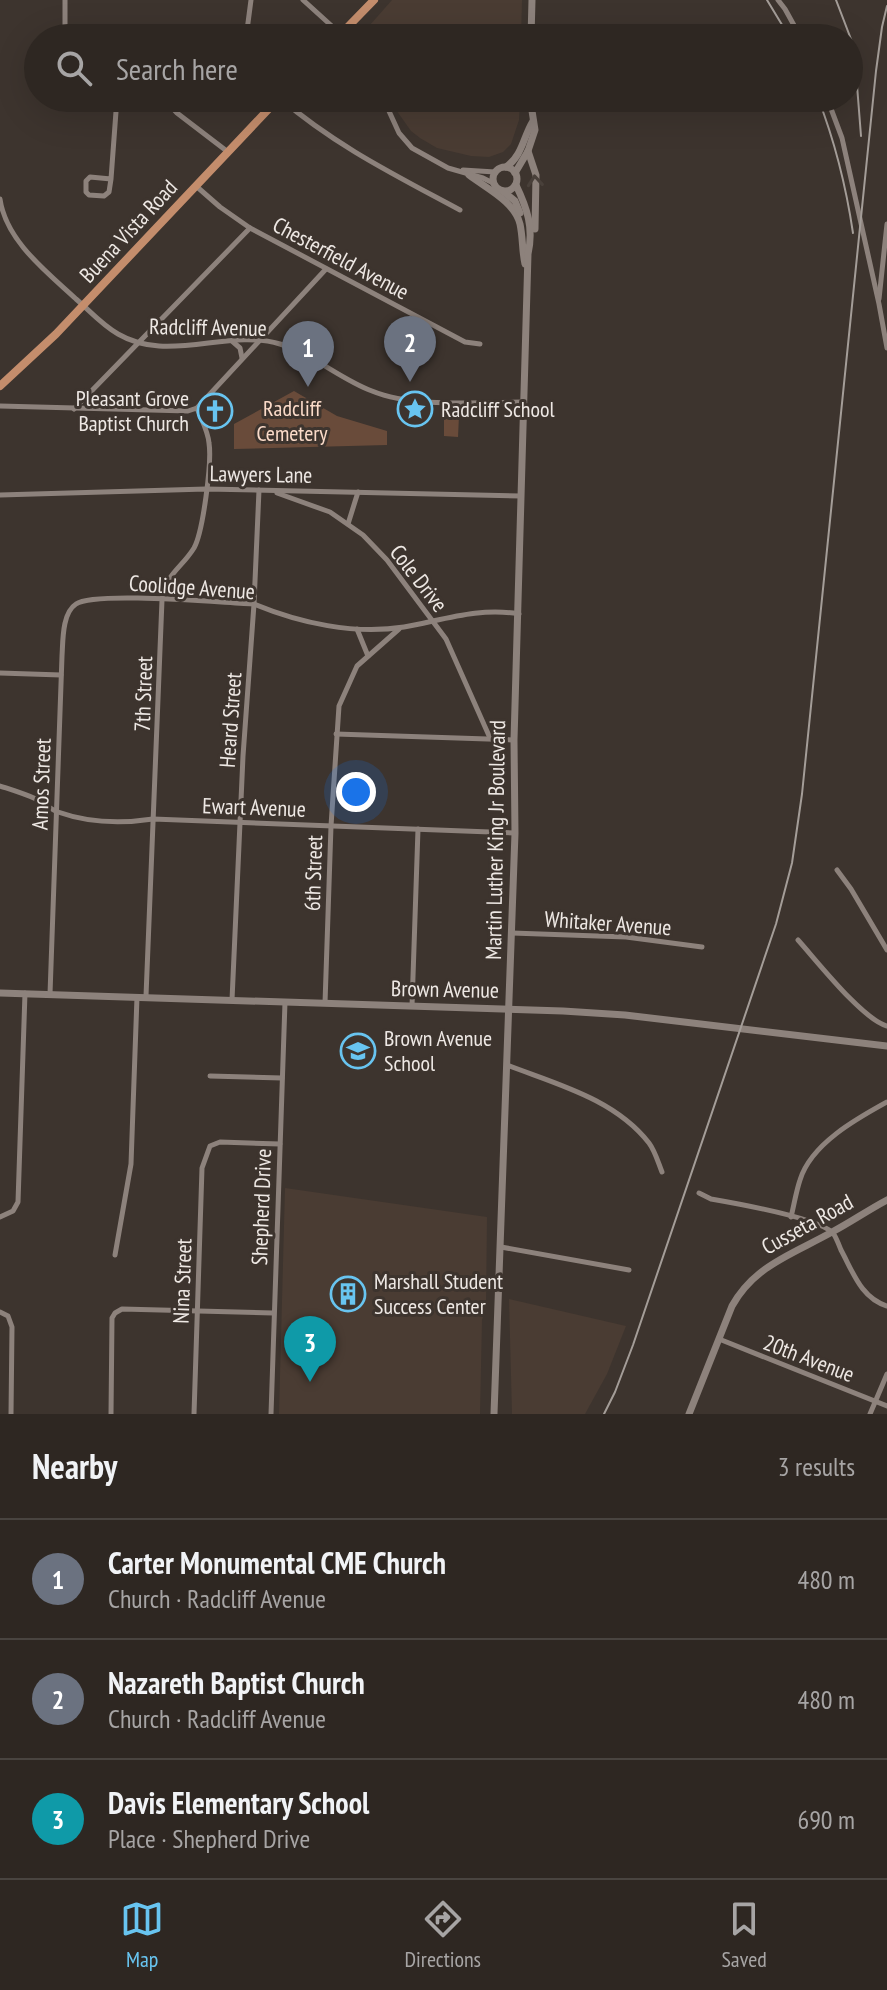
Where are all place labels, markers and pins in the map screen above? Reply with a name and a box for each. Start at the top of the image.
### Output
pin: 2 [384,316,436,382]
pin: 1 [282,321,334,387]
place label: Pleasant Grove Baptist Church [76,384,189,437]
place icon: Radcliff School [396,390,434,428]
church icon: Pleasant Grove Baptist Church [196,392,234,430]
place label: Radcliff School [441,395,556,423]
place label: Brown Avenue School [384,1024,492,1077]
school or university icon: Brown Avenue School [339,1032,377,1070]
place label: Marshall Student Success Center [374,1267,503,1320]
building icon: Marshall Student Success Center [329,1275,367,1313]
pin: 3 [284,1316,336,1382]

